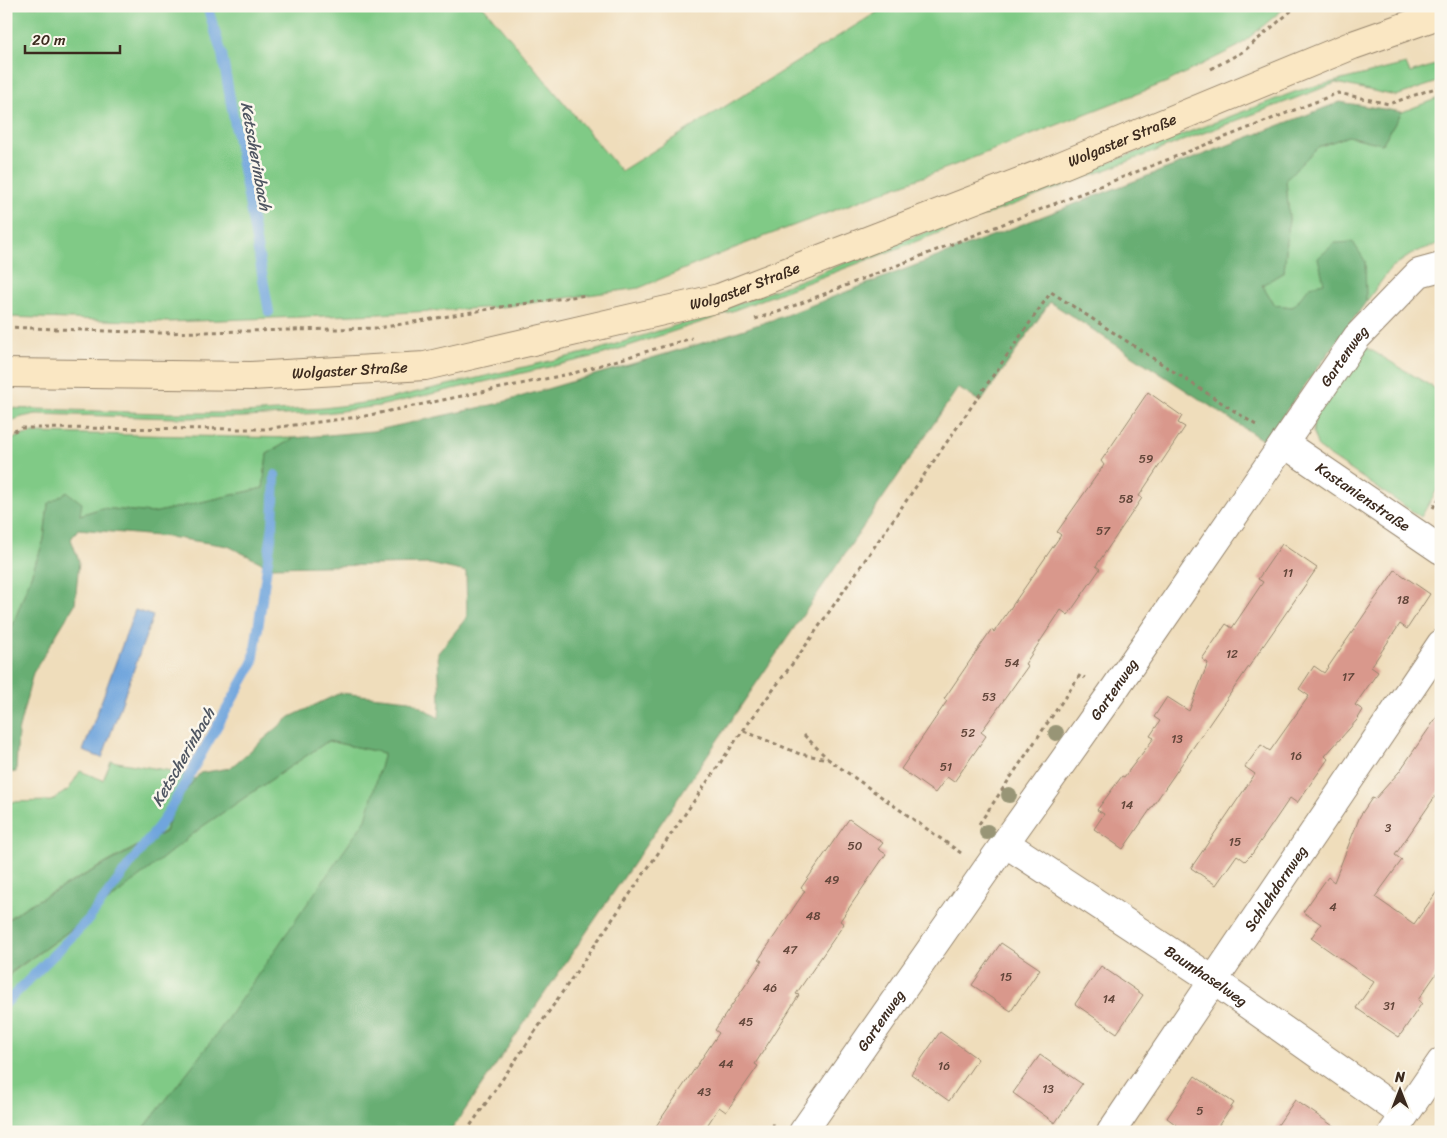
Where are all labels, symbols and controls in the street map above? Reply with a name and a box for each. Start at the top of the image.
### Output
scale bar [25,22,120,54]
text: 20 m [32,27,66,53]
water label: Ketscherinbach [232,99,280,214]
street label: Wolgaster Straße [1064,106,1181,174]
street label: Wolgaster Straße [687,255,804,317]
street label: Gartenweg [1313,319,1375,392]
street label: Wolgaster Straße [291,354,409,387]
house number: 59 [1139,448,1153,470]
street label: Kastanienstraße [1310,455,1416,538]
house number: 58 [1119,488,1133,510]
house number: 57 [1096,520,1111,542]
house number: 11 [1283,562,1293,584]
house number: 18 [1397,589,1409,611]
house number: 12 [1226,643,1238,665]
house number: 54 [1005,652,1020,674]
street label: Gartenweg [1083,653,1145,726]
house number: 17 [1342,666,1355,688]
house number: 53 [982,686,996,708]
water label: Ketscherinbach [143,701,224,812]
house number: 52 [961,722,975,744]
house number: 13 [1171,728,1183,750]
house number: 16 [1290,745,1302,767]
house number: 51 [940,756,952,778]
house number: 14 [1121,794,1134,816]
house number: 3 [1385,817,1392,839]
house number: 15 [1229,831,1241,853]
house number: 50 [848,835,863,857]
street label: Schlehdornweg [1237,840,1314,937]
house number: 49 [825,869,839,891]
house number: 4 [1329,896,1337,918]
house number: 48 [806,905,820,927]
street label: Baumhaselweg [1159,938,1253,1014]
house number: 47 [783,939,798,961]
house number: 15 [1000,966,1012,988]
house number: 46 [763,977,777,999]
street label: Gartenweg [850,984,912,1057]
house number: 14 [1103,988,1116,1010]
house number: 31 [1383,995,1395,1017]
house number: 45 [739,1011,753,1033]
house number: 44 [718,1053,734,1075]
house number: 16 [938,1055,950,1077]
text: N [1394,1065,1405,1090]
north arrow [1374,1066,1424,1116]
house number: 13 [1042,1078,1054,1100]
house number: 43 [697,1081,711,1103]
house number: 5 [1196,1100,1204,1122]

